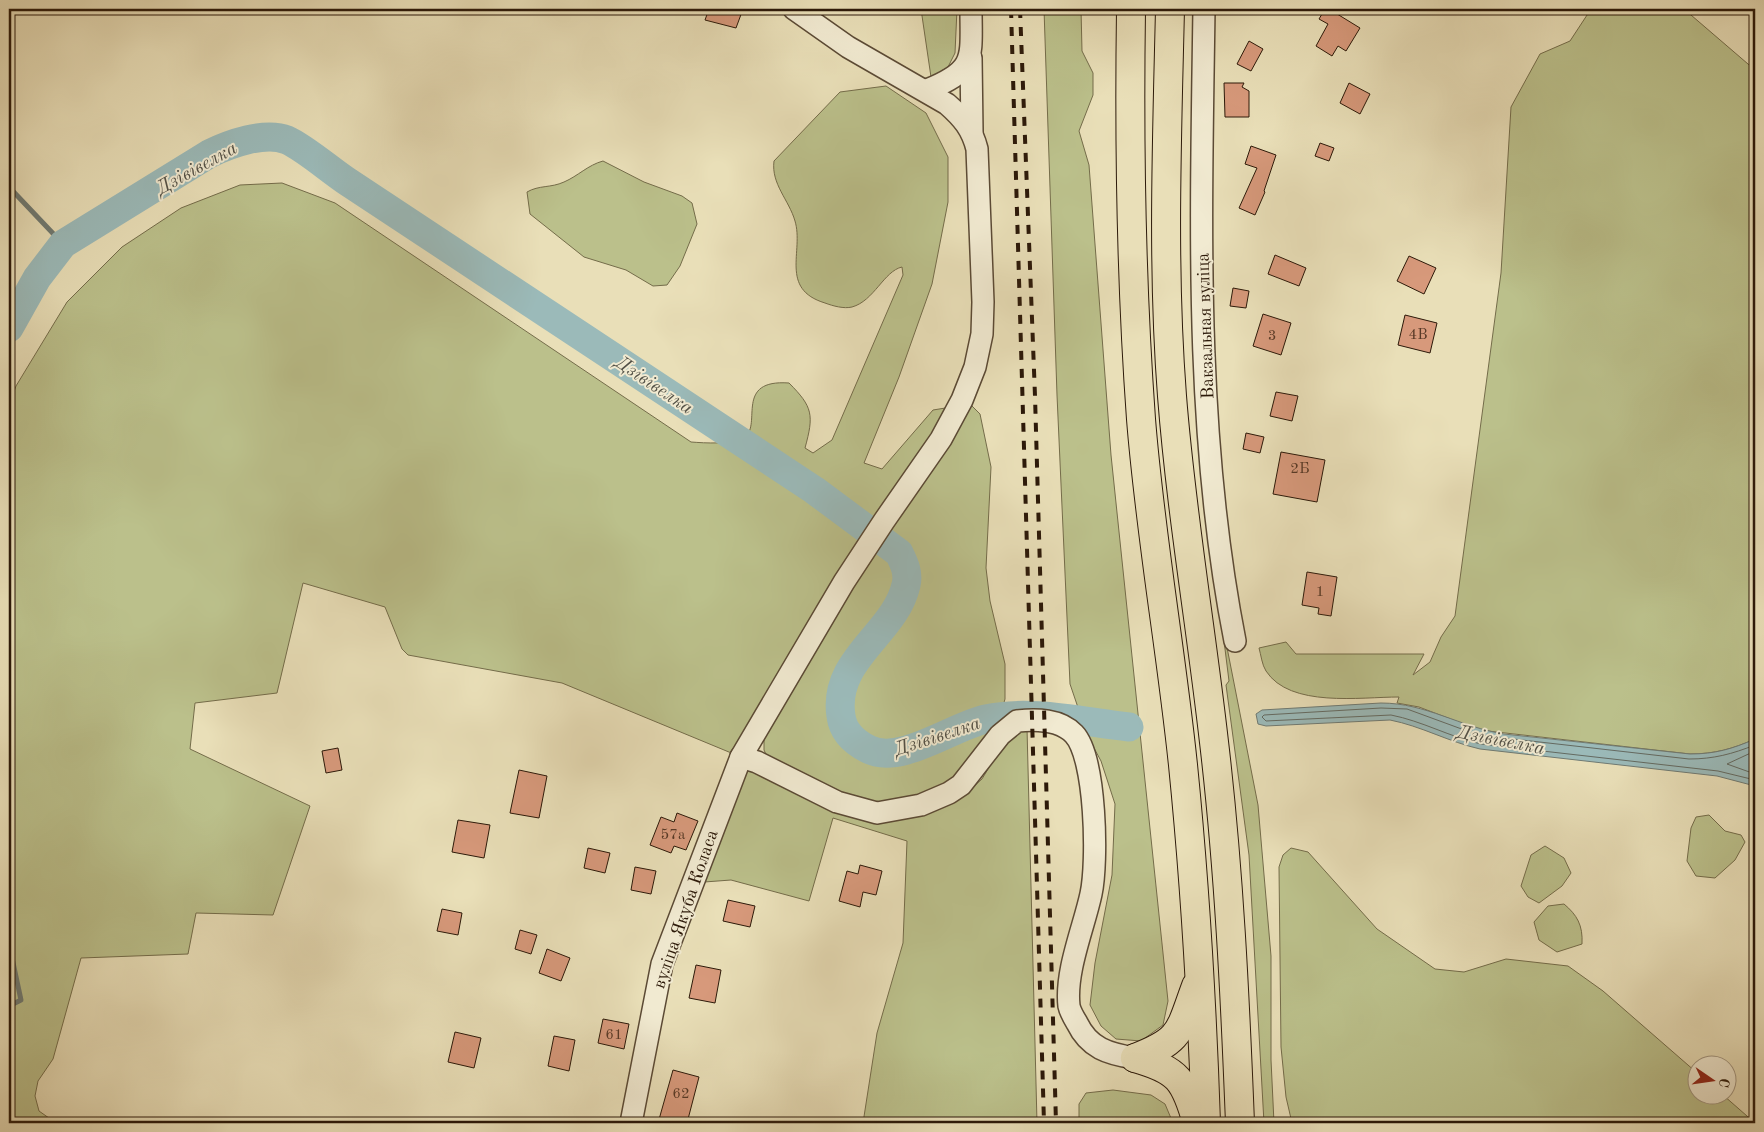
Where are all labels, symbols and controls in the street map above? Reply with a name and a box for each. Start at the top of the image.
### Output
water label: Дзівівелка [151,139,241,201]
street label: Вакзальная вуліца [1194,252,1218,400]
house number: 4В [1408,328,1428,343]
house number: 3 [1268,329,1276,344]
water label: Дзівівелка [609,352,696,419]
house number: 2Б [1290,462,1310,477]
house number: 1 [1316,585,1324,600]
water label: Дзівівелка [890,715,983,761]
water label: Дзівівелка [1452,723,1546,759]
street label: вуліца Якуба Коласа [650,828,722,991]
house number: 57а [661,828,686,843]
house number: 61 [605,1028,623,1043]
north arrow [1686,1054,1736,1104]
text: С [1716,1077,1732,1089]
house number: 62 [672,1087,690,1102]

